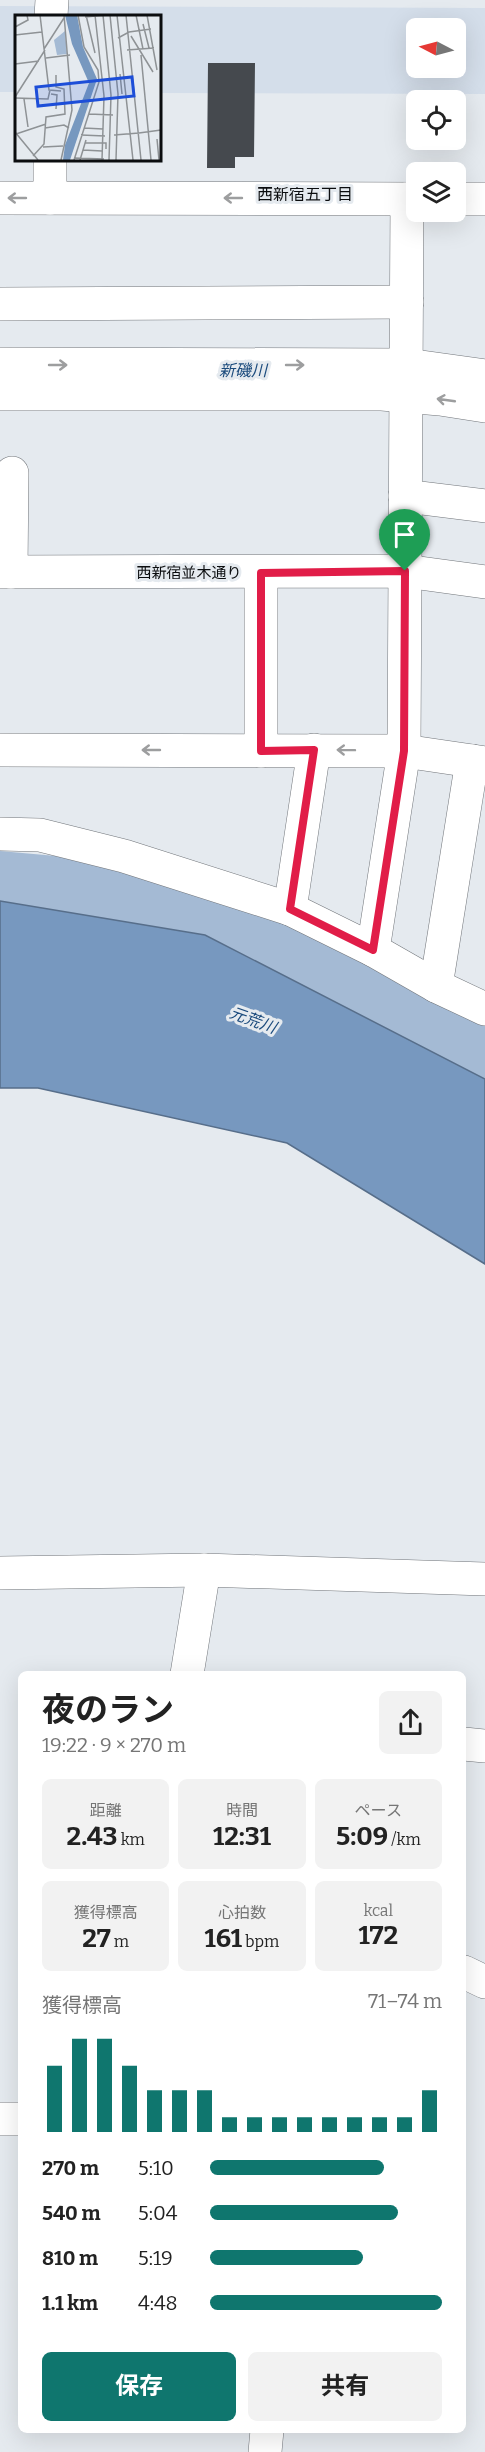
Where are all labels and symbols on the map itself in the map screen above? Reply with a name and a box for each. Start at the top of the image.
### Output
inset map [15,15,160,160]
north arrow [406,18,466,78]
district label: 西新宿五丁目 [257,185,353,204]
one-way arrow [7,192,27,204]
one-way arrow [223,193,243,204]
one-way arrow [48,359,68,371]
one-way arrow [285,359,305,371]
water label: 新磯川 [219,361,269,380]
one-way arrow [436,395,456,406]
pin [379,509,430,571]
street label: 西新宿並木通り [136,564,242,582]
one-way arrow [141,744,161,756]
one-way arrow [336,744,356,756]
water label: 元荒川 [227,1003,281,1038]

